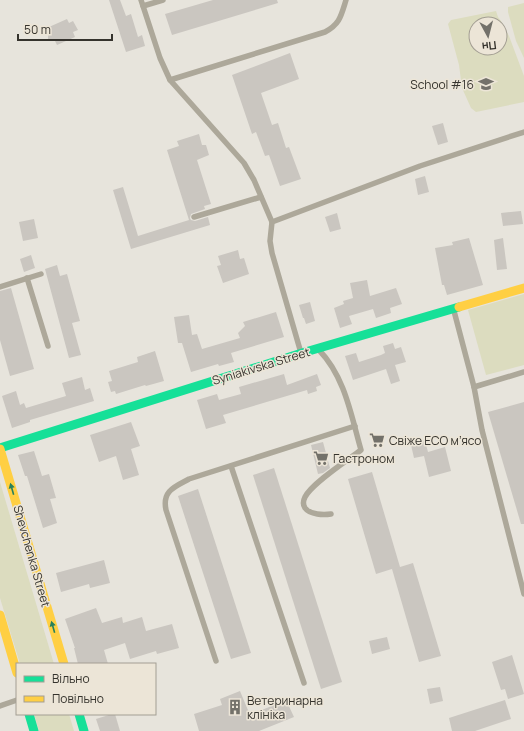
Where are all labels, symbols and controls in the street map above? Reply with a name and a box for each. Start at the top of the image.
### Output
scale bar [18,16,112,42]
north arrow [468,16,508,56]
text: 50 m [24,21,51,38]
text: Пн [481,38,498,55]
school or university icon: School #16 [477,75,495,93]
place label: School #16 [410,76,474,93]
street label: Syniakivska Street [210,343,312,389]
supermarket icon: Свіже ECO м’ясо [368,431,386,449]
place label: Свіже ECO м’ясо [389,432,481,449]
supermarket icon: Гастроном [312,449,330,467]
place label: Гастроном [333,450,394,467]
one-way arrow [9,482,15,494]
street label: Shevchenka Street [9,503,55,609]
one-way arrow [50,620,56,632]
legend [16,663,156,715]
text: Вільно [52,670,90,687]
text: Повільно [52,690,104,707]
place label: Ветеринарна клініка [247,692,323,723]
building icon: Ветеринарна клініка [226,698,244,716]

